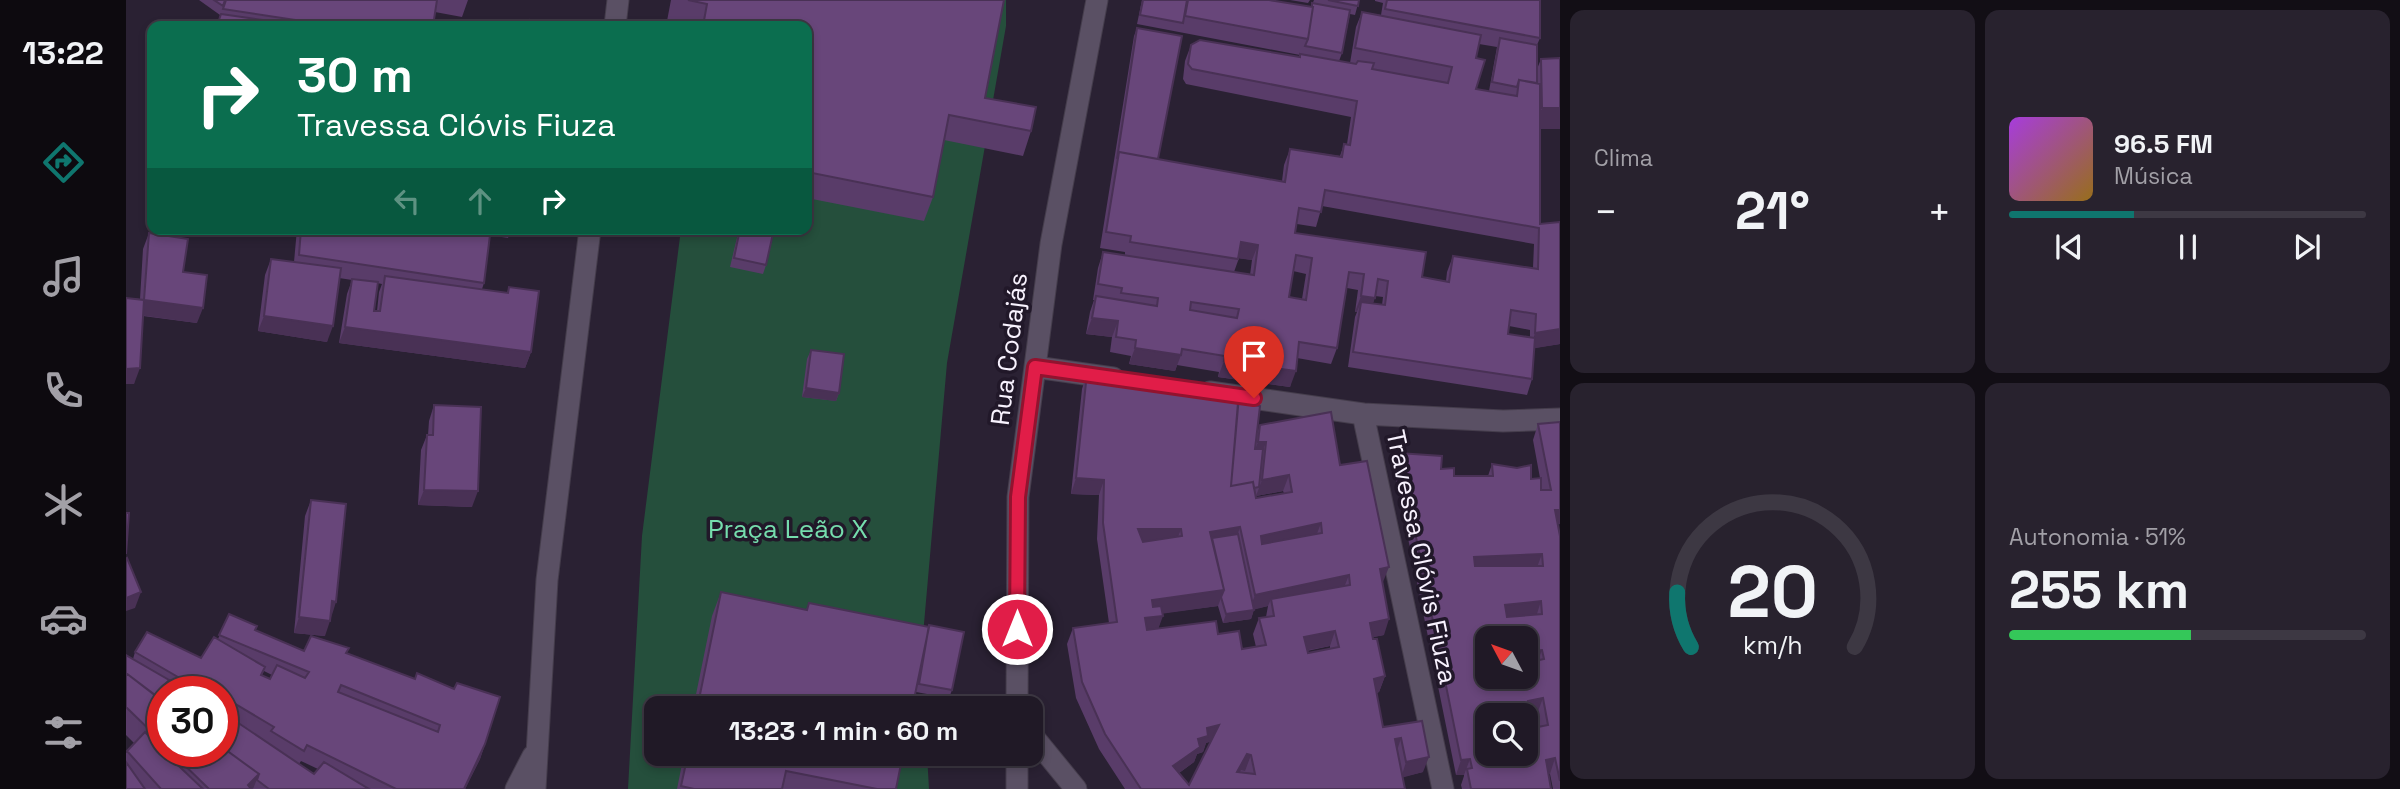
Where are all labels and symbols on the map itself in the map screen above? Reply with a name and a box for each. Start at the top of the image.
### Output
street label: Rua Codajás [983,271,1035,427]
pin [1224,326,1284,398]
street label: Travessa Clóvis Fiuza [1378,427,1466,687]
park label: Praça Leão X [708,512,868,546]
position arrow [980,592,1054,666]
north arrow [1475,626,1538,690]
speed limit sign: 30 [147,676,238,767]

